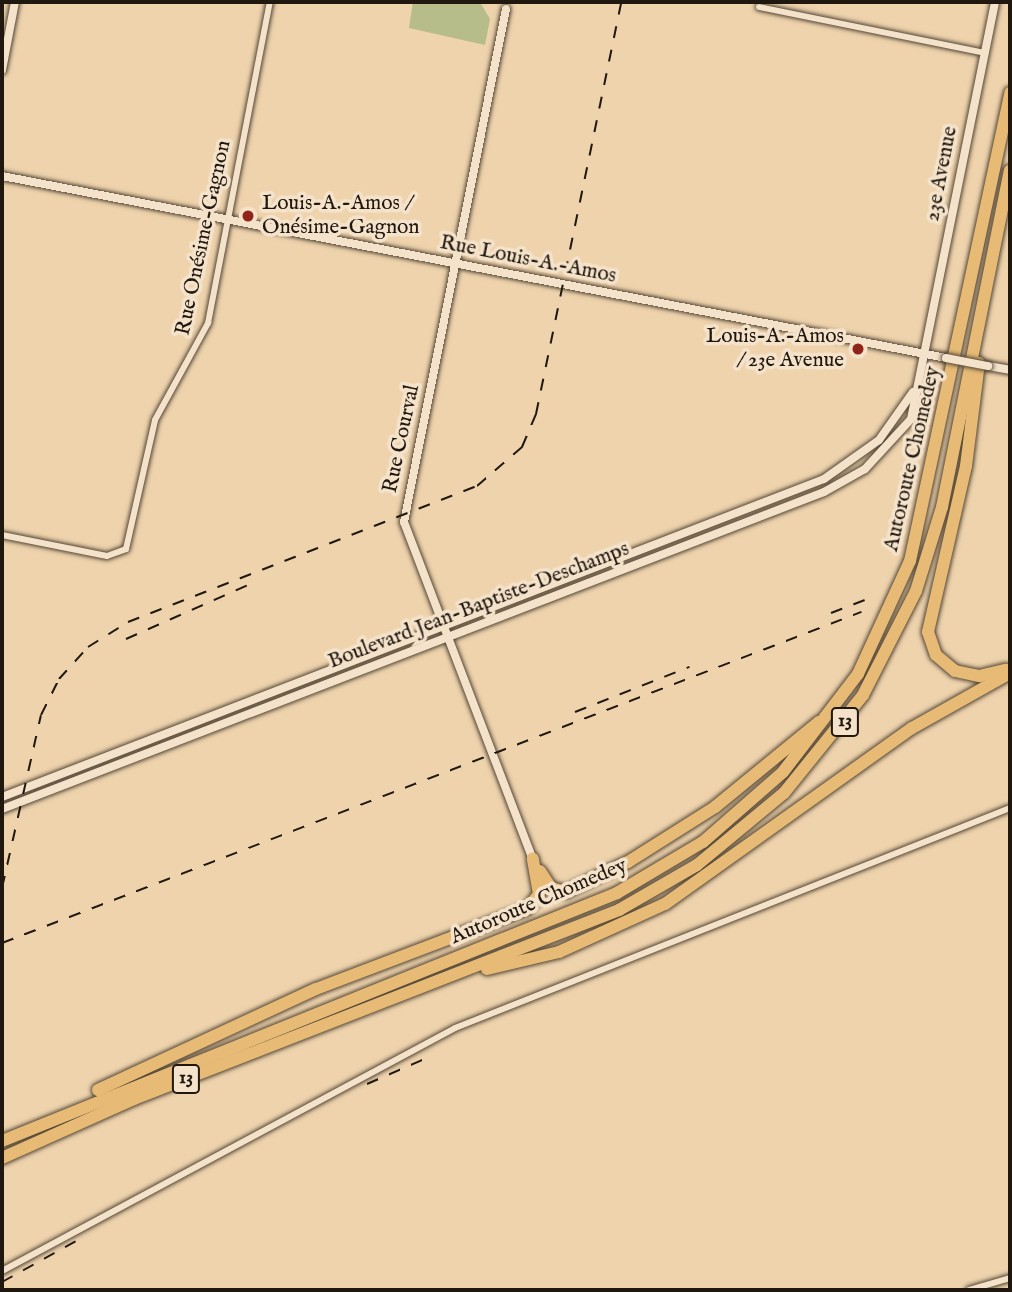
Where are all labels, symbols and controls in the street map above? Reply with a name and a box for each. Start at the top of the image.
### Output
street label: 23e Avenue [920,124,964,224]
street label: Rue Onésime-Gagnon [171,138,237,338]
place label: Louis-A.-Amos / Onésime-Gagnon [262,191,420,241]
marker: Louis-A.-Amos / Onésime-Gagnon [240,208,256,224]
street label: Rue Louis-A.-Amos [438,231,618,289]
place label: Louis-A.-Amos / 23e Avenue [706,324,844,374]
marker: Louis-A.-Amos / 23e Avenue [850,341,866,357]
street label: Autoroute Chomedey [879,364,947,554]
street label: Rue Courval [378,383,426,495]
street label: Boulevard Jean-Baptiste-Deschamps [325,537,633,675]
road number: 13 [829,706,861,737]
street label: Autoroute Chomedey [447,853,631,951]
road number: 13 [170,1064,202,1094]

